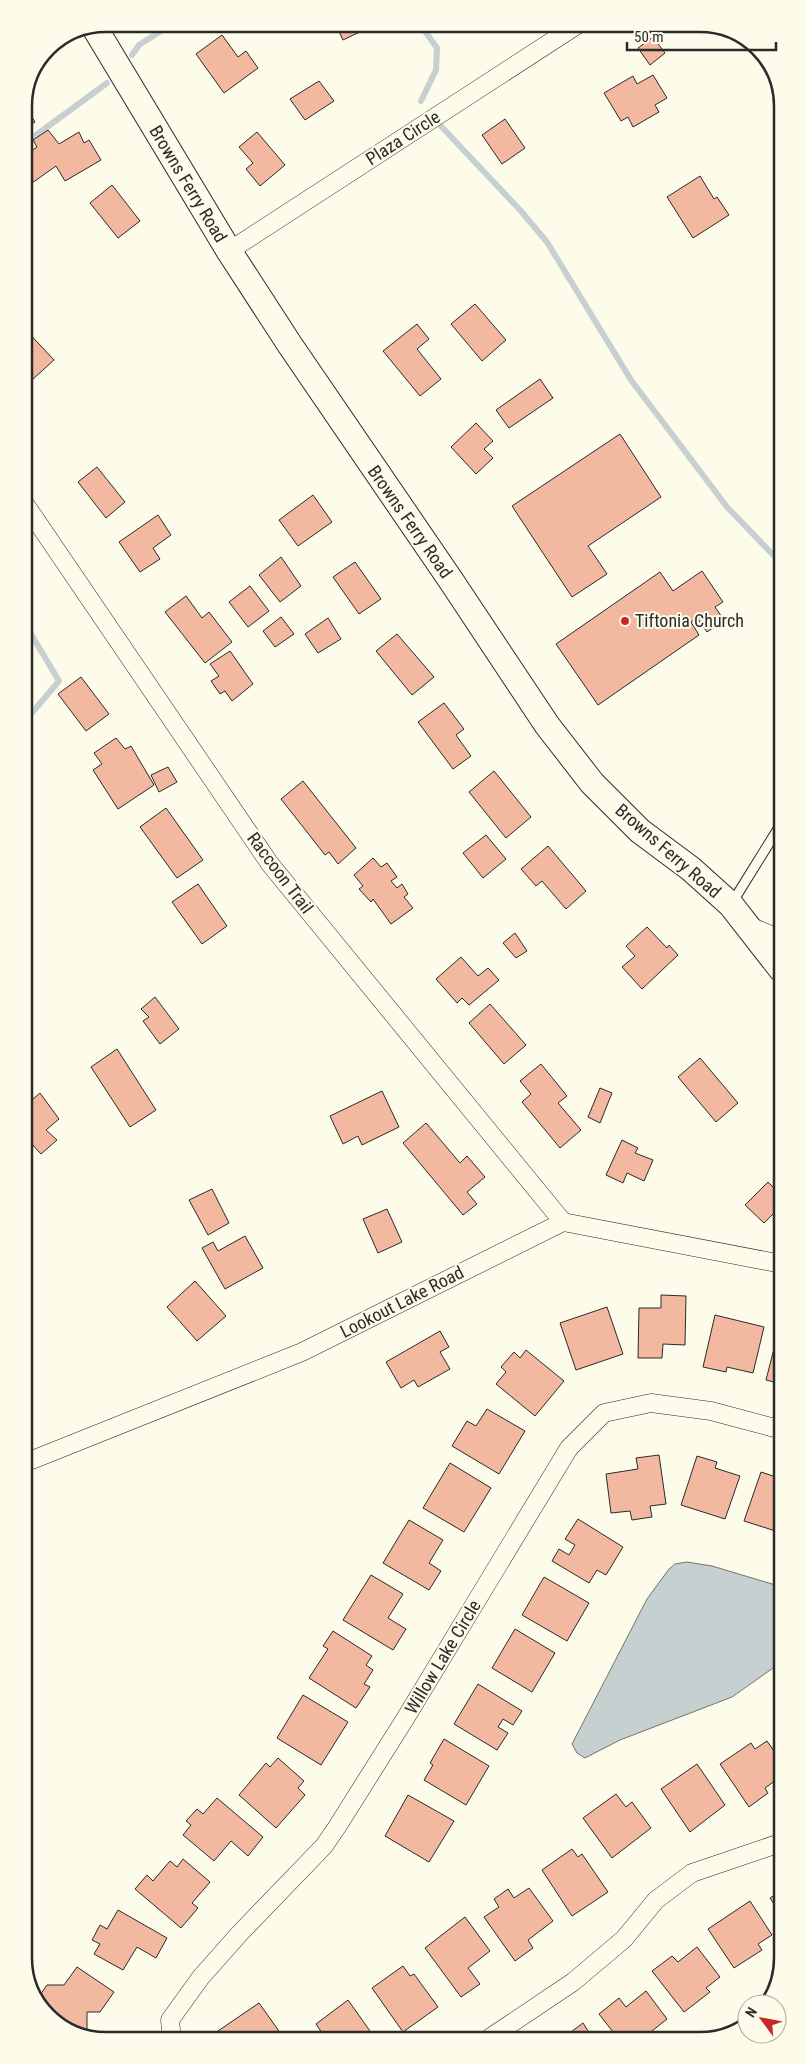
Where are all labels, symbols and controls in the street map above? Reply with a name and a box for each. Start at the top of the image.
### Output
scale bar [627,20,776,52]
text: 50 m [634,28,664,46]
street label: Plaza Circle [362,106,444,169]
street label: Browns Ferry Road [145,121,232,246]
street label: Browns Ferry Road [364,461,457,582]
place label: Tiftonia Church [635,610,744,631]
marker: Tiftonia Church [619,615,631,627]
street label: Browns Ferry Road [611,799,725,902]
street label: Raccoon Trail [243,828,318,917]
street label: Lookout Lake Road [337,1261,467,1342]
street label: Willow Lake Circle [400,1596,485,1718]
north arrow [737,1994,787,2044]
text: N [742,2004,760,2020]

